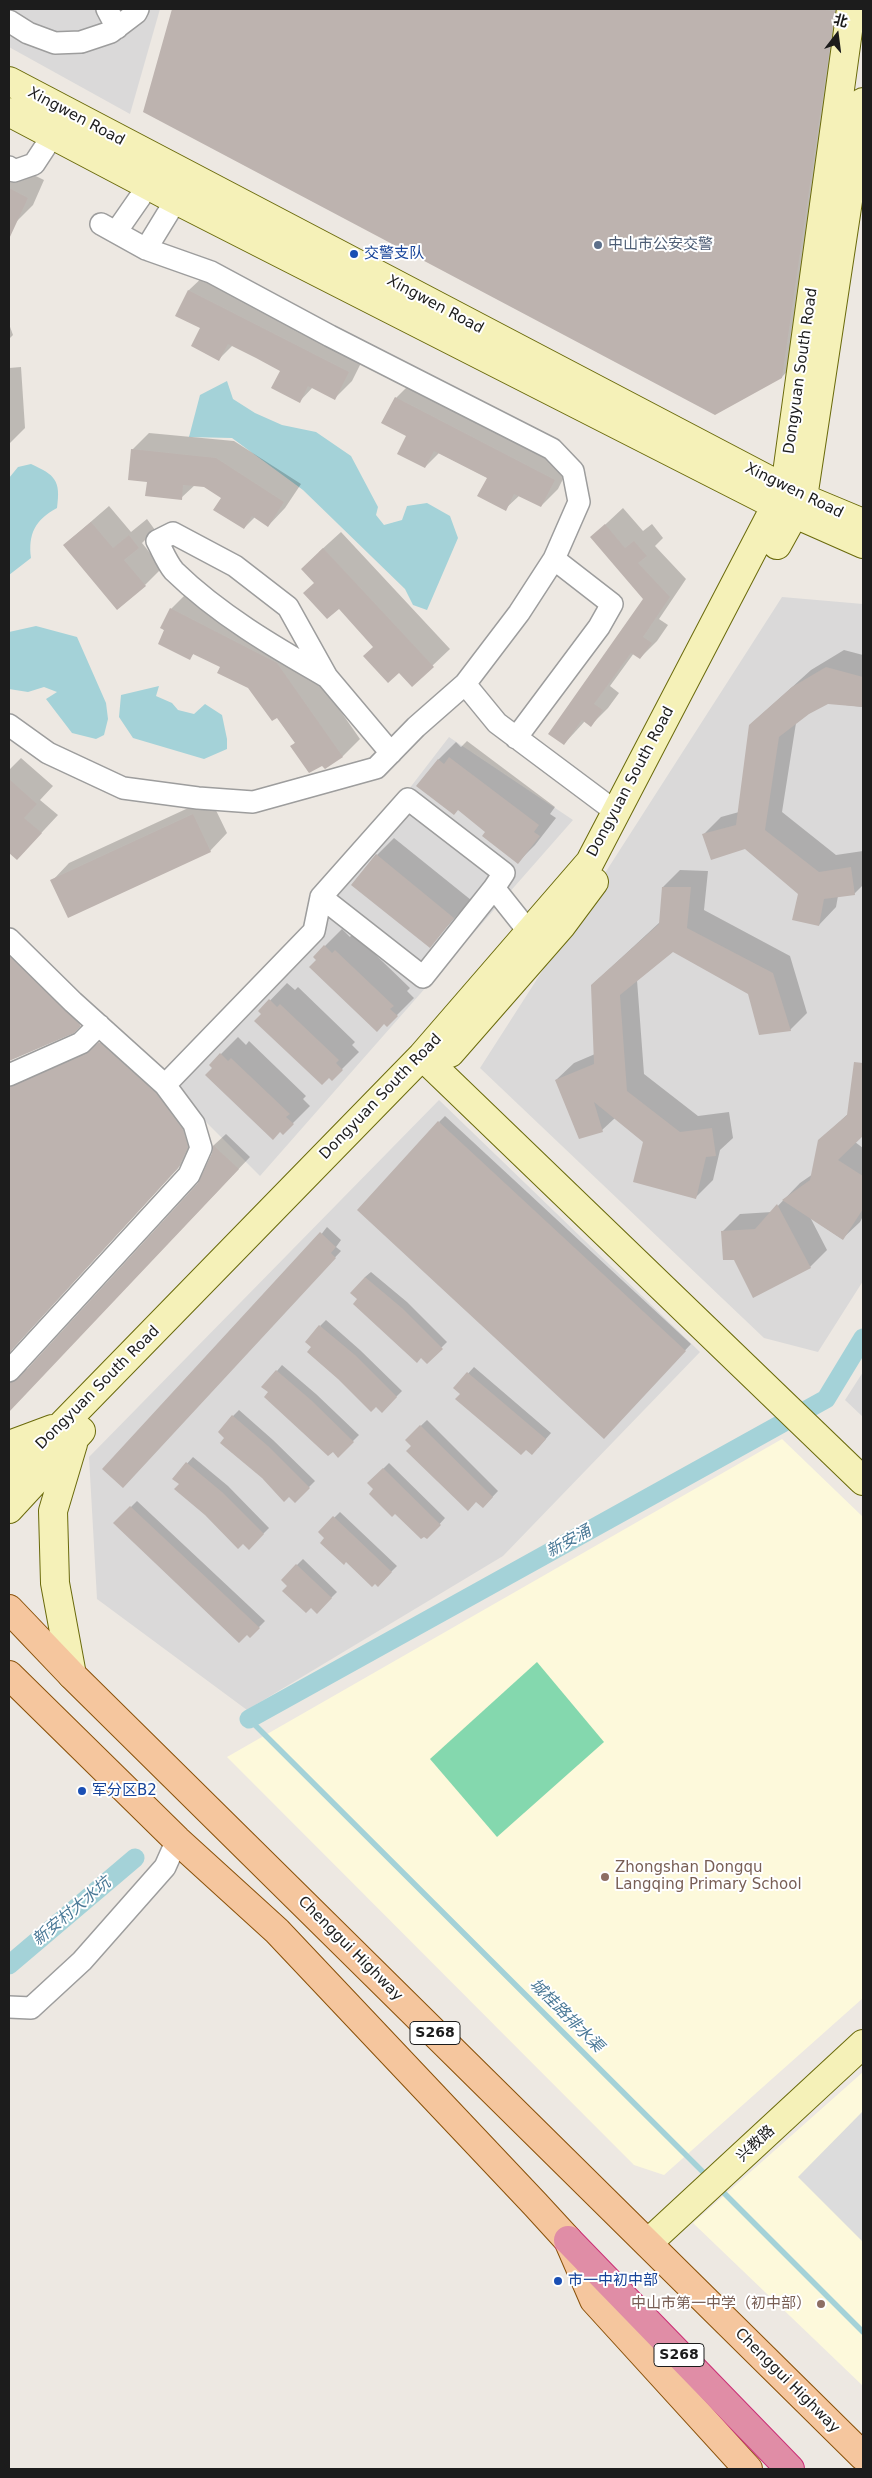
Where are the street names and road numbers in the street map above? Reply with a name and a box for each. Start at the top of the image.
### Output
street label: Xingwen Road [25,84,127,150]
street label: Xingwen Road [384,272,486,338]
street label: Dongyuan South Road [780,287,822,455]
street label: Xingwen Road [742,459,846,523]
street label: Dongyuan South Road [584,704,678,860]
street label: Dongyuan South Road [316,1030,446,1164]
street label: Dongyuan South Road [32,1322,164,1454]
street label: Chenggui Highway [294,1893,406,2005]
road number: S268 [410,2022,460,2045]
street label: 兴教路 [733,2122,779,2166]
street label: Chenggui Highway [731,2325,843,2437]
road number: S268 [654,2344,704,2366]

